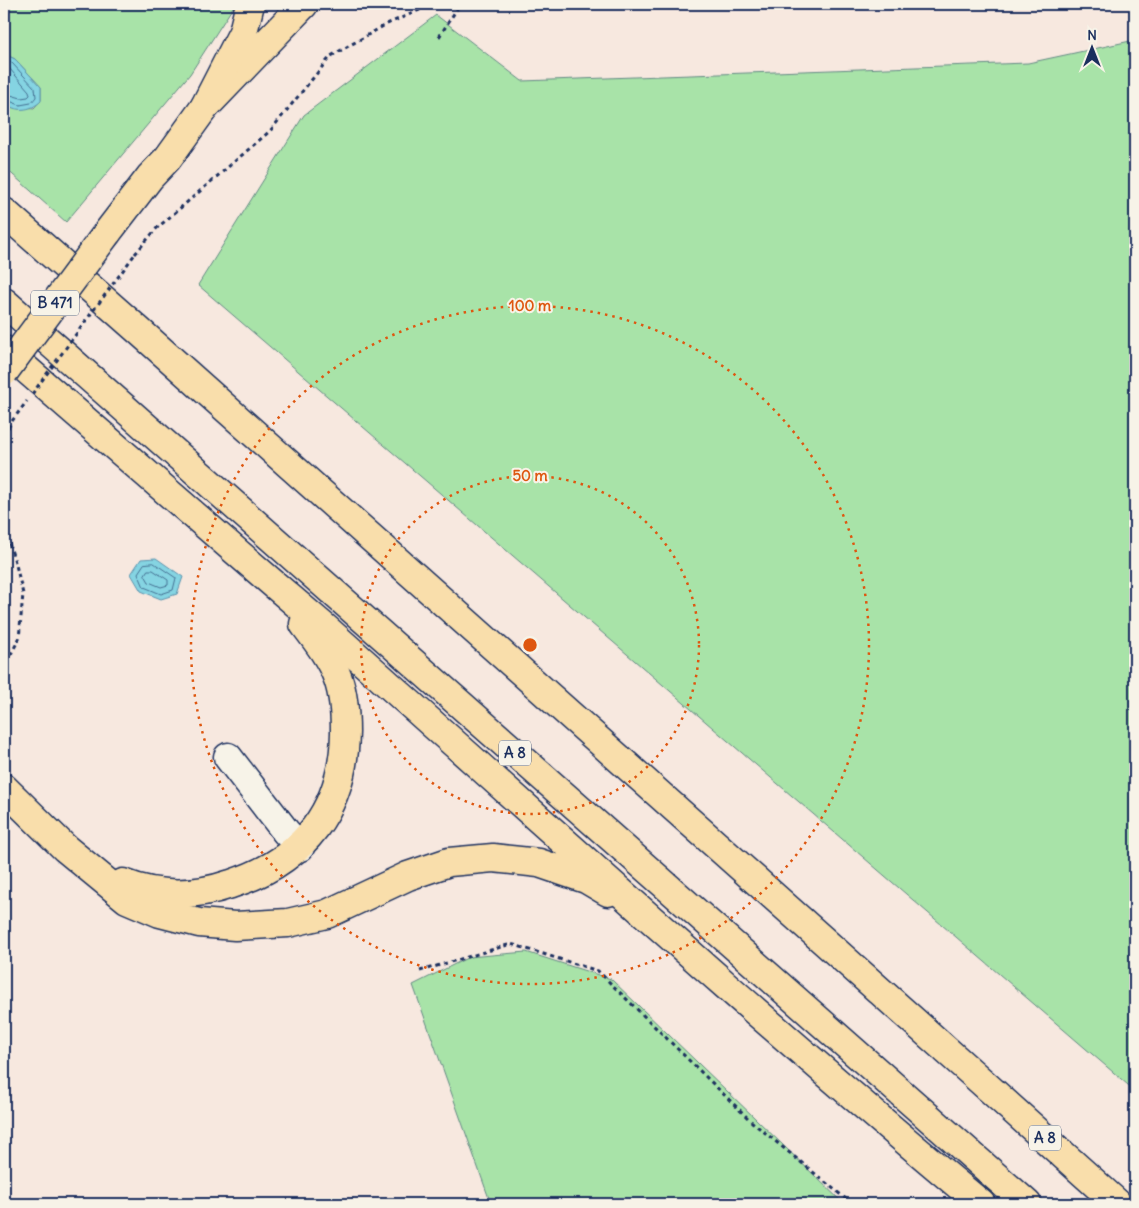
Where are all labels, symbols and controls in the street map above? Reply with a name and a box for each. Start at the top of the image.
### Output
north arrow [1066,22,1116,72]
text: N [1087,26,1097,44]
road number: B 471 [31,290,79,316]
text: 100 m [509,296,551,315]
text: 50 m [512,466,548,485]
centre of rings [521,636,539,654]
road number: A 8 [499,740,531,766]
road number: A 8 [1029,1126,1061,1150]

